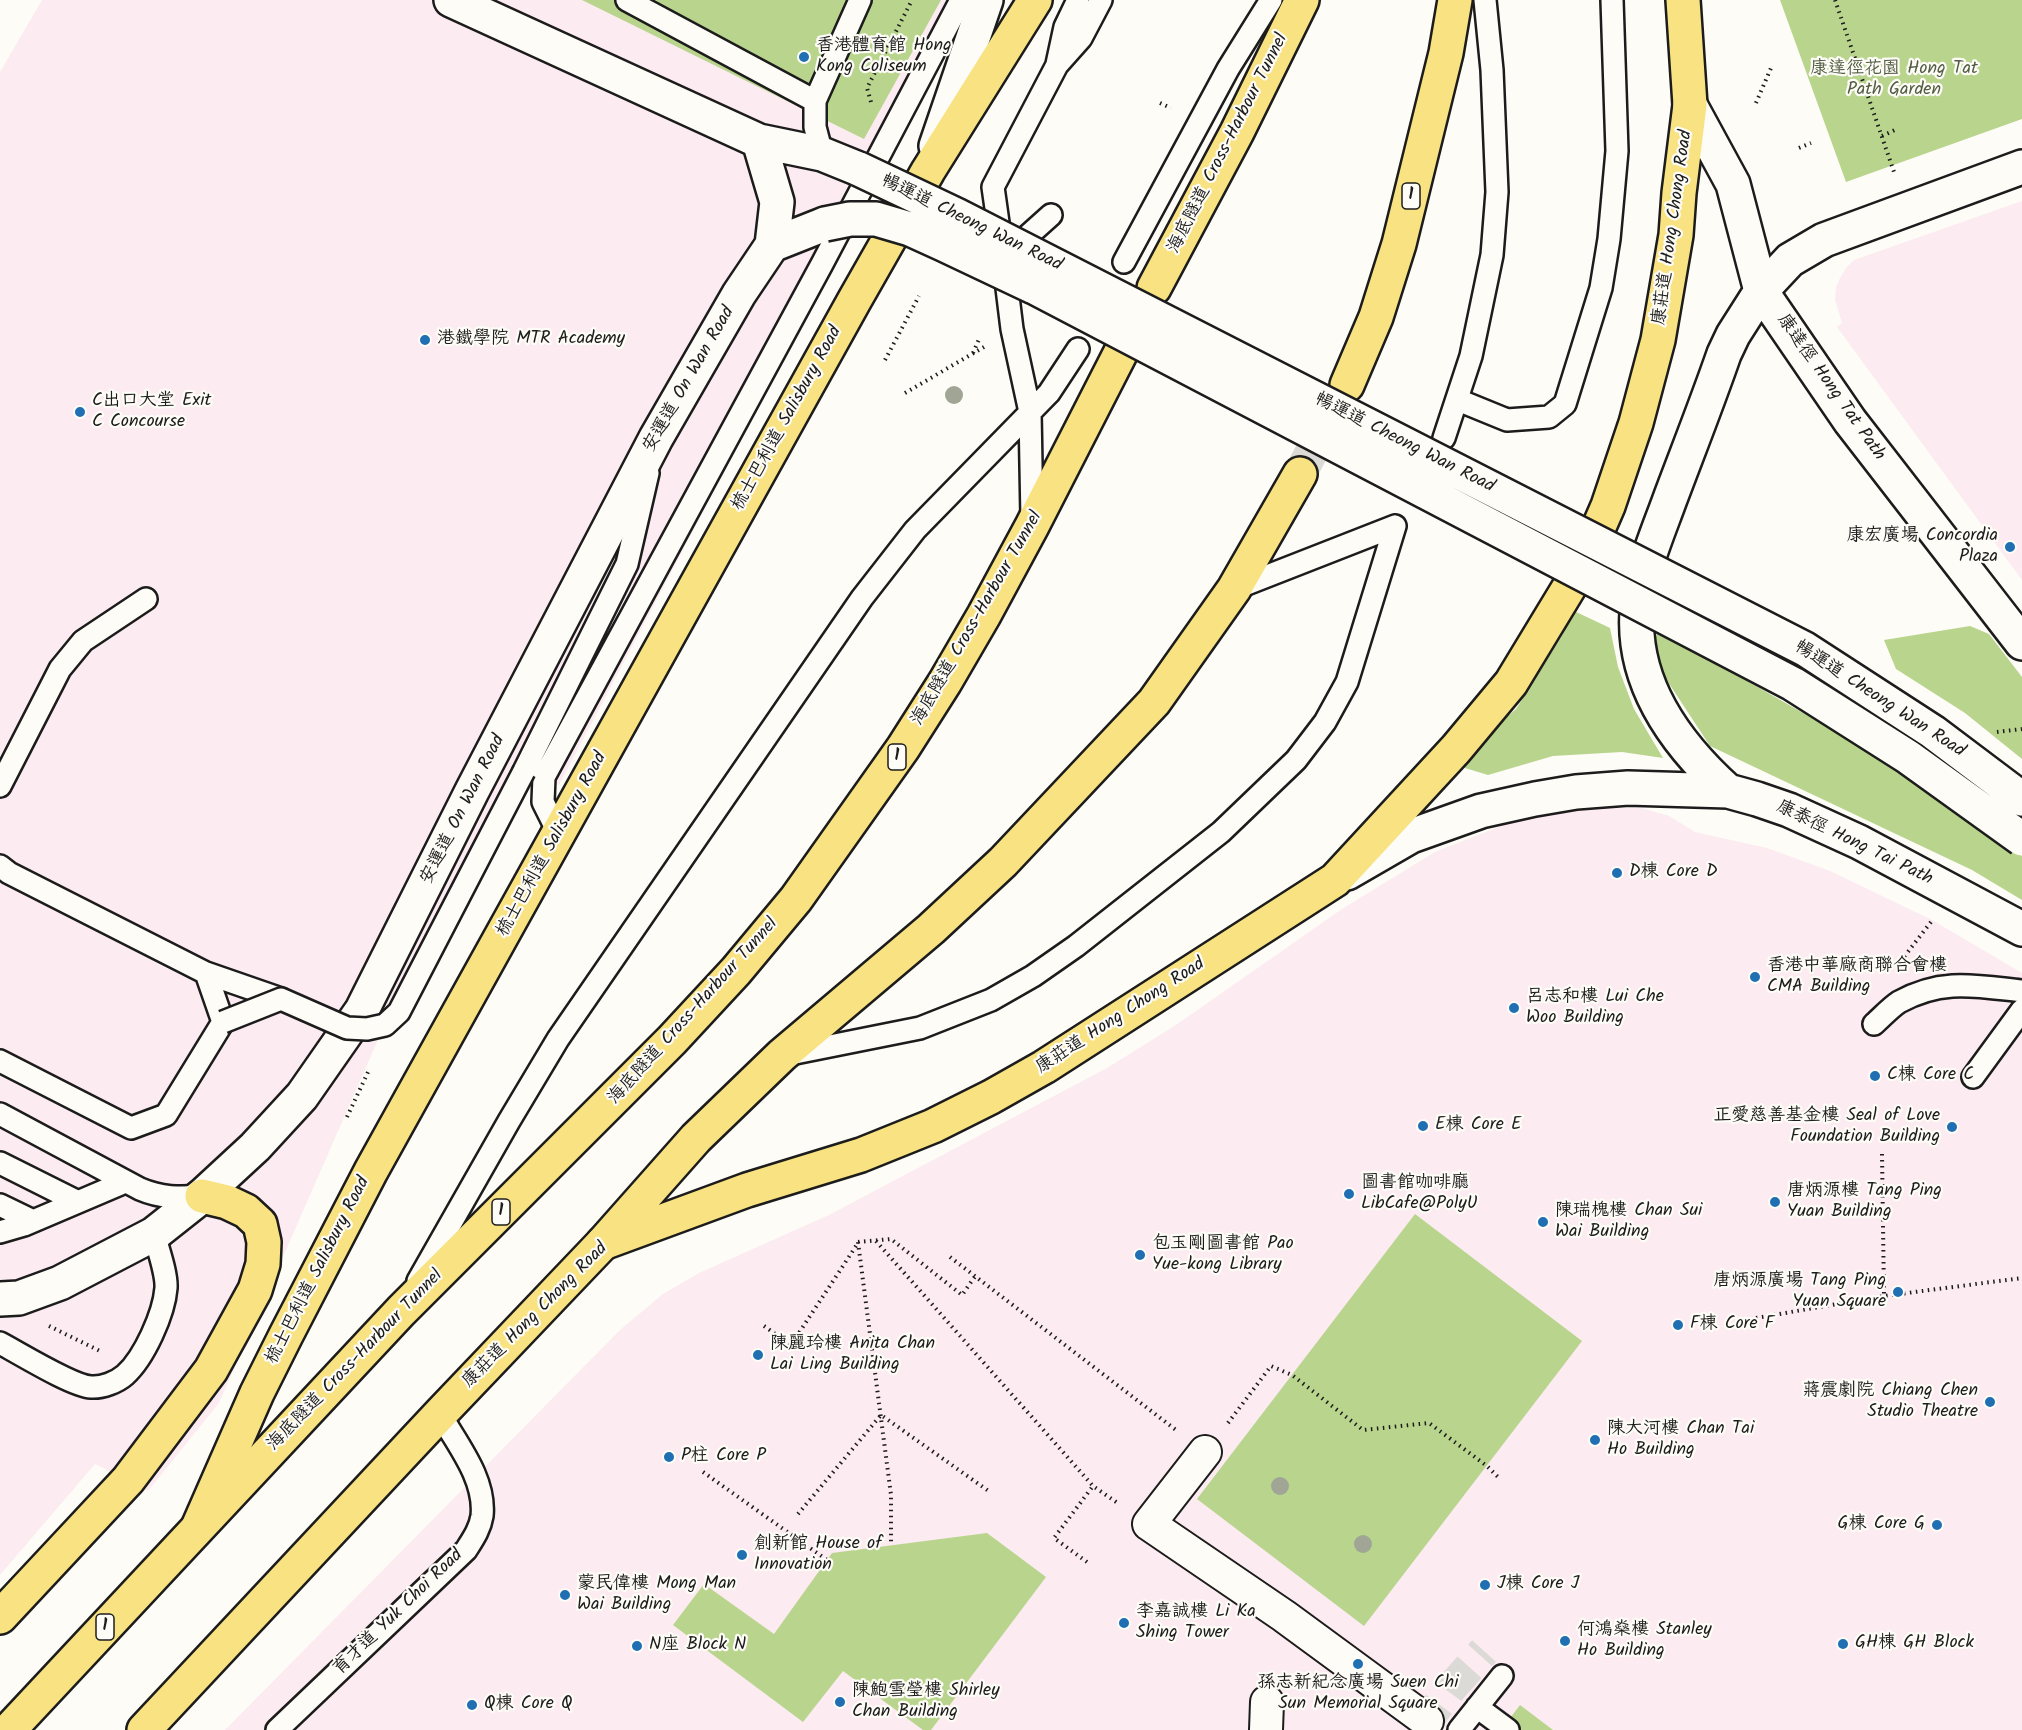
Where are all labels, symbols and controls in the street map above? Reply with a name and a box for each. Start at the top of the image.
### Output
street label: 海底隧道 Cross-Harbour Tunnel [1164,31,1294,257]
place label: 香港體育館 Hong Kong Coliseum [816,36,952,78]
marker: 香港體育館 Hong Kong Coliseum [797,50,811,64]
park label: 康達徑花園 Hong Tat Path Garden [1810,59,1978,101]
street label: 康莊道 Hong Chong Road [1650,129,1698,327]
street label: 暢運道 Cheong Wan Road [877,171,1065,277]
road number: 1 [1402,183,1420,209]
street label: 安運道 On Wan Road [640,303,740,457]
street label: 康達徑 Hong Tat Path [1771,311,1889,465]
street label: 梳士巴利道 Salisbury Road [728,323,848,515]
place label: 港鐵學院 MTR Academy [437,329,625,351]
marker: 港鐵學院 MTR Academy [418,333,432,347]
street label: 暢運道 Cheong Wan Road [1311,389,1497,499]
place label: C出口大堂 Exit C Concourse [92,391,211,434]
marker: C出口大堂 Exit C Concourse [73,405,87,419]
street label: 海底隧道 Cross-Harbour Tunnel [908,508,1048,730]
place label: 康宏廣場 Concordia Plaza [1846,526,1998,568]
marker: 康宏廣場 Concordia Plaza [2003,540,2017,554]
street label: 暢運道 Cheong Wan Road [1790,637,1968,763]
street label: 安運道 On Wan Road [417,732,511,888]
road number: 1 [888,744,906,770]
street label: 梳士巴利道 Salisbury Road [493,749,613,941]
street label: 康泰徑 Hong Tai Path [1772,797,1936,891]
place label: D棟 Core D [1629,862,1718,884]
marker: D棟 Core D [1610,866,1624,880]
street label: 海底隧道 Cross-Harbour Tunnel [604,914,784,1110]
street label: 康莊道 Hong Chong Road [1033,954,1209,1080]
place label: 香港中華廠商聯合會樓 CMA Building [1767,956,1947,998]
marker: 香港中華廠商聯合會樓 CMA Building [1748,970,1762,984]
place label: 呂志和樓 Lui Che Woo Building [1526,987,1664,1030]
marker: 呂志和樓 Lui Che Woo Building [1507,1001,1521,1015]
place label: C棟 Core C [1887,1065,1974,1087]
marker: C棟 Core C [1868,1069,1882,1083]
place label: 正愛慈善基金樓 Seal of Love Foundation Building [1713,1106,1940,1148]
place label: E棟 Core E [1435,1115,1521,1137]
marker: E棟 Core E [1416,1119,1430,1133]
marker: 正愛慈善基金樓 Seal of Love Foundation Building [1945,1120,1959,1134]
place label: 圖書館咖啡廳 LibCafe@PolyU [1361,1173,1478,1216]
street label: 梳士巴利道 Salisbury Road [262,1174,376,1368]
place label: 唐炳源樓 Tang Ping Yuan Building [1787,1181,1942,1224]
marker: 圖書館咖啡廳 LibCafe@PolyU [1342,1187,1356,1201]
marker: 唐炳源樓 Tang Ping Yuan Building [1768,1195,1782,1209]
road number: 1 [492,1199,510,1225]
place label: 陳瑞槐樓 Chan Sui Wai Building [1555,1201,1702,1244]
marker: 陳瑞槐樓 Chan Sui Wai Building [1536,1215,1550,1229]
place label: 包玉剛圖書館 Pao Yue-kong Library [1152,1234,1294,1276]
street label: 康莊道 Hong Chong Road [459,1239,613,1393]
marker: 包玉剛圖書館 Pao Yue-kong Library [1133,1248,1147,1262]
street label: 海底隧道 Cross-Harbour Tunnel [264,1266,448,1456]
place label: 唐炳源廣場 Tang Ping Yuan Square [1713,1271,1886,1314]
marker: 唐炳源廣場 Tang Ping Yuan Square [1891,1285,1905,1299]
place label: F棟 Core F [1690,1314,1774,1336]
marker: F棟 Core F [1671,1318,1685,1332]
place label: 陳麗玲樓 Anita Chan Lai Ling Building [770,1334,935,1376]
marker: 陳麗玲樓 Anita Chan Lai Ling Building [751,1348,765,1362]
place label: 蔣震劇院 Chiang Chen Studio Theatre [1802,1381,1978,1424]
marker: 蔣震劇院 Chiang Chen Studio Theatre [1983,1395,1997,1409]
place label: 陳大河樓 Chan Tai Ho Building [1607,1419,1754,1462]
marker: 陳大河樓 Chan Tai Ho Building [1588,1433,1602,1447]
place label: P柱 Core P [681,1446,766,1468]
marker: P柱 Core P [662,1450,676,1464]
place label: G棟 Core G [1838,1514,1925,1536]
marker: G棟 Core G [1930,1518,1944,1532]
place label: 創新館 House of Innovation [754,1534,882,1576]
street label: 育才道 Yuk Choi Road [330,1545,468,1681]
marker: 創新館 House of Innovation [735,1548,749,1562]
place label: 蒙民偉樓 Mong Man Wai Building [577,1574,736,1616]
place label: J棟 Core J [1497,1574,1579,1596]
marker: J棟 Core J [1478,1578,1492,1592]
marker: 蒙民偉樓 Mong Man Wai Building [558,1588,572,1602]
place label: 李嘉誠樓 Li Ka Shing Tower [1136,1602,1256,1644]
road number: 1 [96,1614,114,1640]
marker: 李嘉誠樓 Li Ka Shing Tower [1117,1616,1131,1630]
place label: 何鴻燊樓 Stanley Ho Building [1577,1620,1712,1662]
place label: GH棟 GH Block [1855,1633,1974,1655]
marker: 何鴻燊樓 Stanley Ho Building [1558,1634,1572,1648]
place label: N座 Block N [649,1635,746,1657]
marker: GH棟 GH Block [1836,1637,1850,1651]
marker: N座 Block N [630,1639,644,1653]
marker: 孫志新紀念廣場 Suen Chi Sun Memorial Square [1351,1657,1365,1671]
place label: 孫志新紀念廣場 Suen Chi Sun Memorial Square [1257,1673,1459,1716]
place label: 陳鮑雪瑩樓 Shirley Chan Building [852,1681,1000,1724]
place label: Q棟 Core Q [484,1694,573,1716]
marker: 陳鮑雪瑩樓 Shirley Chan Building [833,1695,847,1709]
marker: Q棟 Core Q [465,1698,479,1712]

